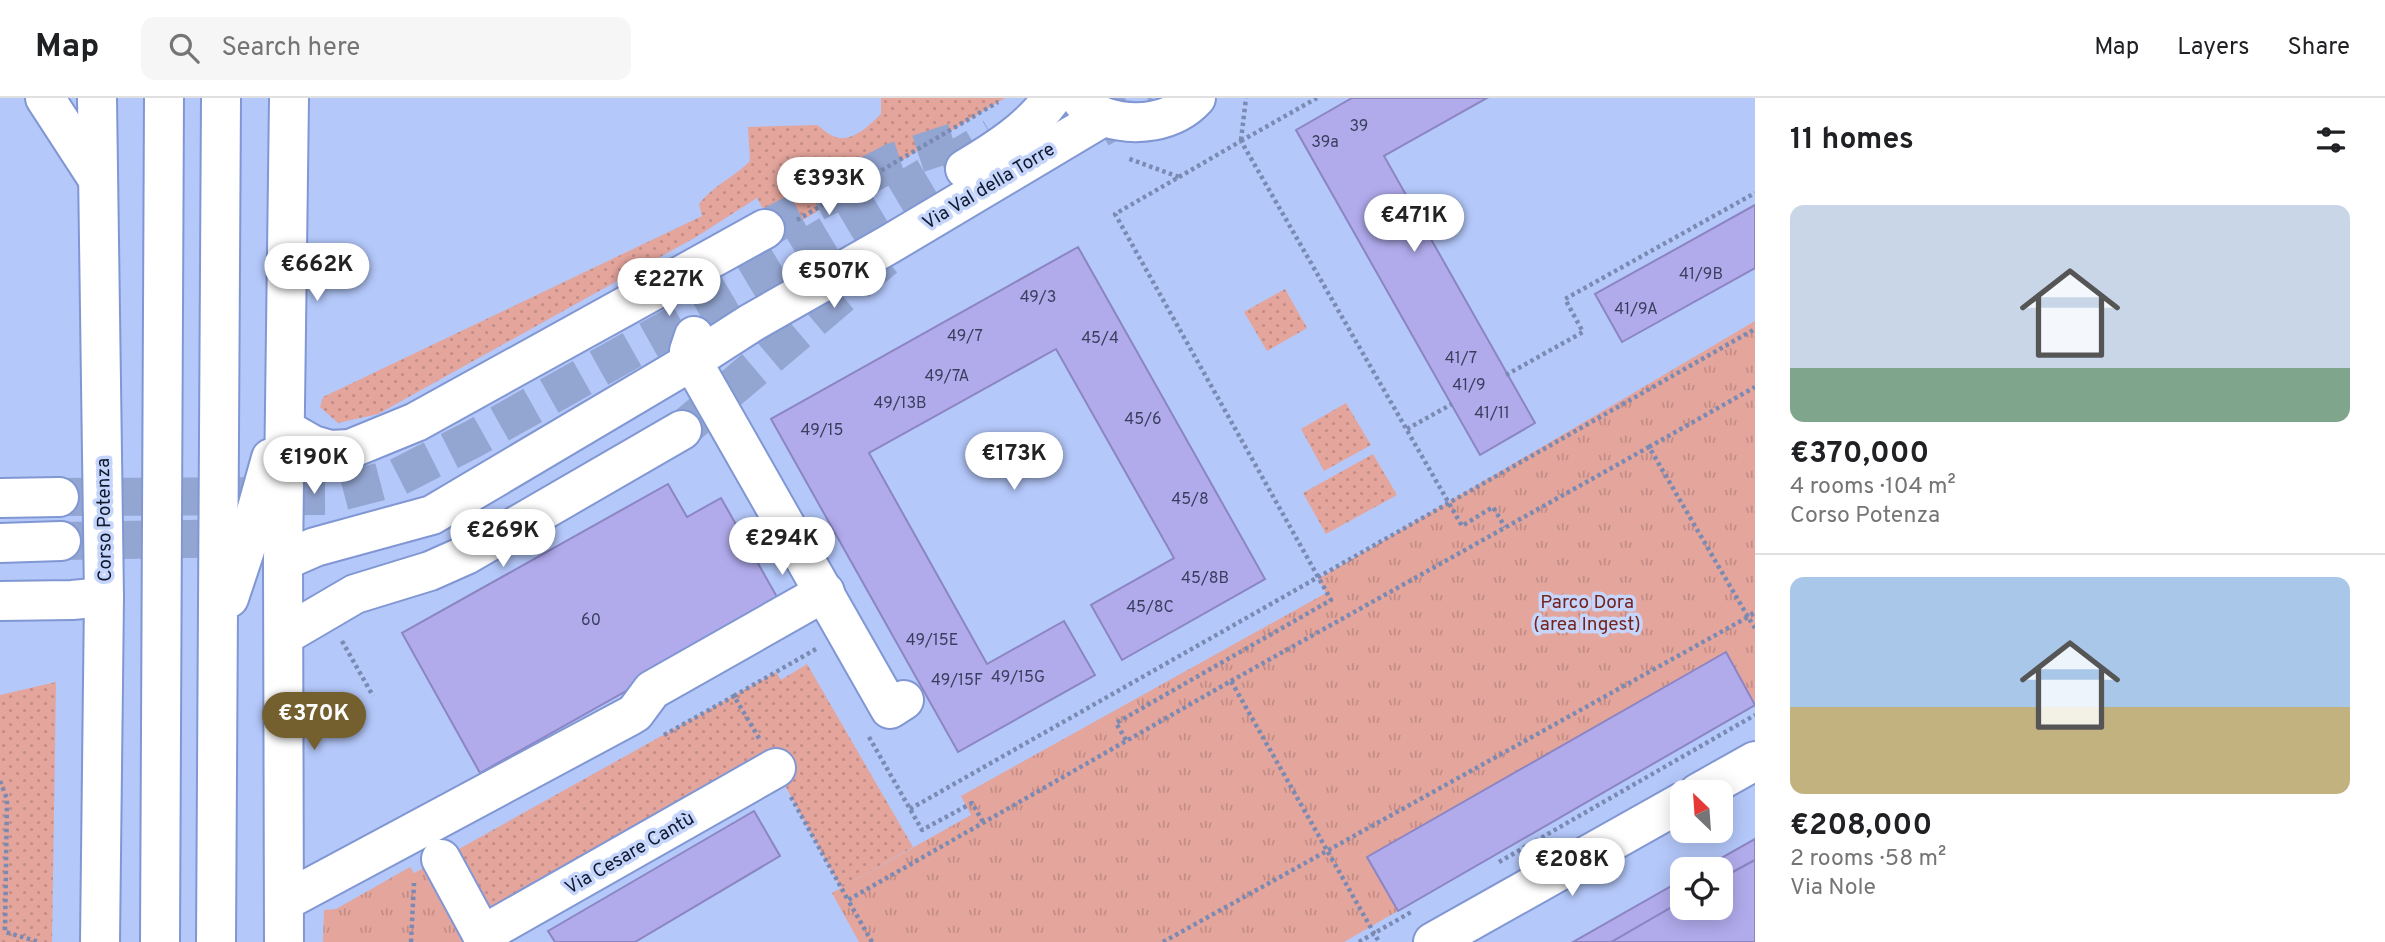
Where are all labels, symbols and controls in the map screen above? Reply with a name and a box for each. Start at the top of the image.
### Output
search box [141,17,631,80]
text: Map [35,27,99,69]
icon: search [165,29,203,67]
text: Search here [221,32,360,65]
text: Map [2094,33,2139,63]
text: Layers [2177,33,2249,63]
text: Share [2287,33,2350,63]
house number: 39 [1350,117,1368,137]
icon: filters [2312,121,2350,159]
text: 11 homes [1790,122,1914,159]
house number: 39a [1311,133,1339,153]
street label: Via Val della Torre [918,138,1060,236]
pin: €393K [780,158,878,217]
text: €393K [793,165,865,194]
pin: €471K [1365,194,1463,254]
text: €471K [1380,202,1448,231]
pin: €662K [268,244,366,303]
pin: €507K [785,250,883,310]
icon: home [2007,250,2133,376]
text: €662K [280,251,354,280]
pin: €227K [620,258,718,318]
text: €507K [798,258,870,287]
house number: 41/9B [1679,265,1723,285]
text: €227K [633,266,705,295]
house number: 49/3 [1020,288,1056,308]
house number: 41/9A [1614,300,1658,320]
house number: 49/7 [947,327,983,347]
house number: 45/4 [1081,329,1119,349]
house number: 41/7 [1445,349,1477,369]
house number: 49/7A [925,367,970,387]
house number: 41/9 [1452,376,1486,396]
house number: 49/13B [873,394,927,414]
house number: 41/11 [1474,404,1510,424]
house number: 45/6 [1124,410,1162,430]
house number: 49/15 [801,421,844,441]
pin: €173K [965,432,1063,492]
pin: €190K [265,436,363,496]
text: €370,000 [1790,436,1929,473]
text: €173K [981,440,1047,469]
text: €190K [279,444,349,473]
street label: Corso Potenza [92,458,118,582]
text: 4 rooms · 104 m² [1790,473,1956,502]
house number: 45/8 [1171,490,1209,510]
text: Corso Potenza [1790,502,1940,531]
pin: €269K [454,510,552,569]
text: €269K [466,517,540,546]
pin: €294K [733,518,831,577]
text: €294K [745,525,819,554]
house number: 45/8B [1181,569,1229,589]
park label: Parco Dora (area Ingest) [1533,591,1641,637]
house number: 45/8C [1126,598,1174,618]
house number: 60 [581,611,601,631]
icon: home [2007,622,2133,748]
house number: 49/15E [906,631,958,651]
house number: 49/15G [991,668,1045,688]
house number: 49/15F [931,671,983,691]
pin: €370K [265,692,363,752]
text: €370K [278,700,350,729]
north arrow [1670,780,1732,844]
map controls [1670,780,1733,920]
street label: Via Cesare Cantù [561,807,699,900]
text: €208,000 [1790,808,1932,845]
pin: €208K [1523,838,1621,898]
text: 2 rooms · 58 m² [1790,845,1946,874]
text: €208K [1535,846,1609,875]
button: locate [1670,857,1733,920]
text: Via Nole [1790,874,1876,903]

